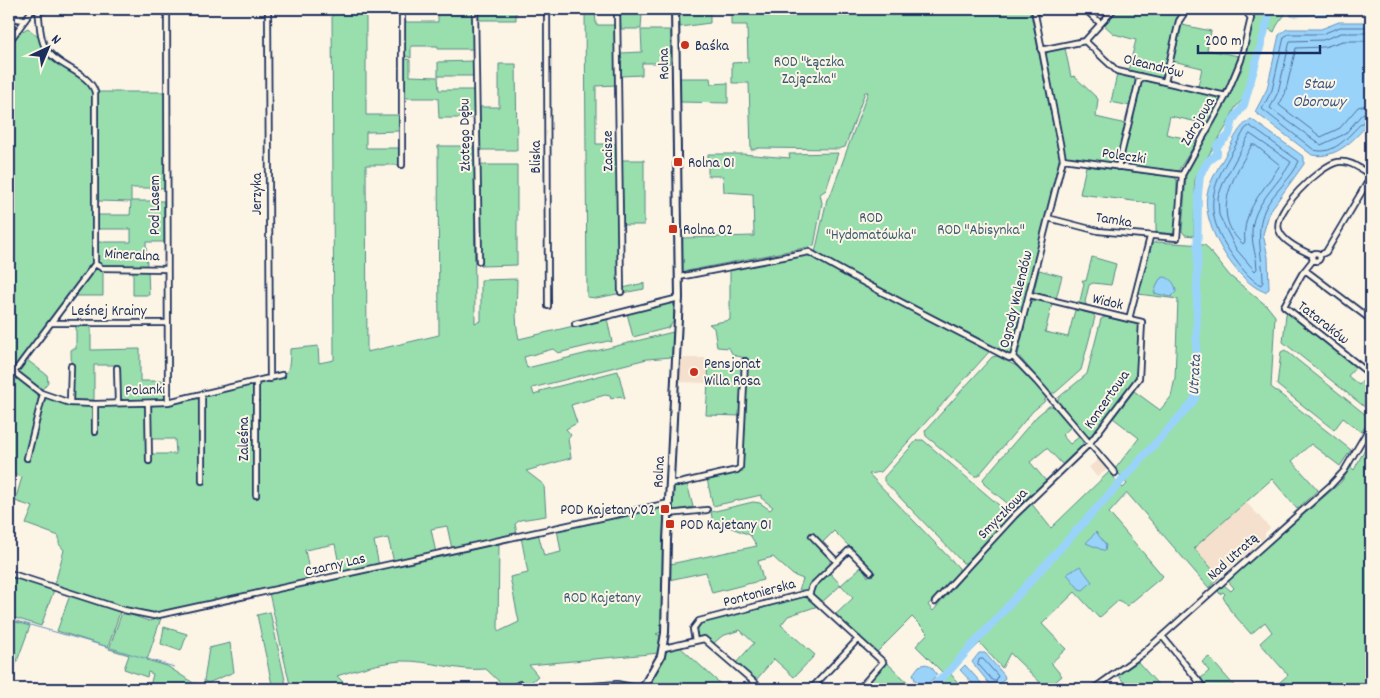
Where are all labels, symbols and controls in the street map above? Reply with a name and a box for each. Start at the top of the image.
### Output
north arrow [22,22,72,72]
scale bar [1198,22,1320,54]
text: N [46,30,65,50]
text: 200 m [1205,31,1242,53]
place label: Baśka [695,36,730,58]
marker: Baśka [679,39,691,51]
street label: Rolna [654,47,676,80]
street label: Oleandrów [1121,49,1186,85]
park label: ROD "Łączka Zajączka" [774,52,845,91]
water label: Staw Oborowy [1292,73,1348,114]
street label: Zdrojowa [1176,93,1222,151]
street label: Złotego Dębu [454,98,478,172]
street label: Zacisze [598,130,620,172]
street label: Bliska [526,140,548,173]
street label: Poleczki [1100,143,1147,171]
place label: Rolna 01 [688,153,734,175]
marker: Rolna 01 [672,156,684,168]
street label: Jerzyka [247,172,269,215]
street label: Pod Lasem [145,175,167,235]
street label: Tamka [1094,207,1134,235]
park label: ROD "Hydomatówka" [826,208,916,247]
place label: Rolna 02 [683,220,733,242]
park label: ROD "Abisynka" [937,220,1025,242]
marker: Rolna 02 [667,223,679,235]
street label: Mineralna [104,244,161,268]
street label: Ogrody Walendów [994,248,1040,351]
street label: Widok [1090,289,1125,317]
street label: Tataraków [1292,296,1354,351]
street label: Leśnej Krainy [71,301,148,323]
water label: Utrata [1183,353,1208,396]
place label: Pensjonat Willa Rosa [704,354,761,393]
street label: Koncertowa [1079,365,1137,434]
marker: Pensjonat Willa Rosa [688,366,700,378]
street label: Polanki [125,379,166,403]
street label: Zaleśna [234,416,256,461]
street label: Rolna [648,455,672,488]
street label: Smyczkowa [973,483,1034,545]
place label: POD Kajetany 02 [560,500,655,522]
marker: POD Kajetany 02 [659,503,671,515]
place label: POD Kajetany 01 [680,515,772,537]
marker: POD Kajetany 01 [664,518,676,530]
street label: Nad Utratą [1203,528,1264,587]
street label: Czarny Las [303,548,368,584]
street label: Pontonierska [721,573,799,614]
park label: ROD Kajetany [563,588,641,610]

